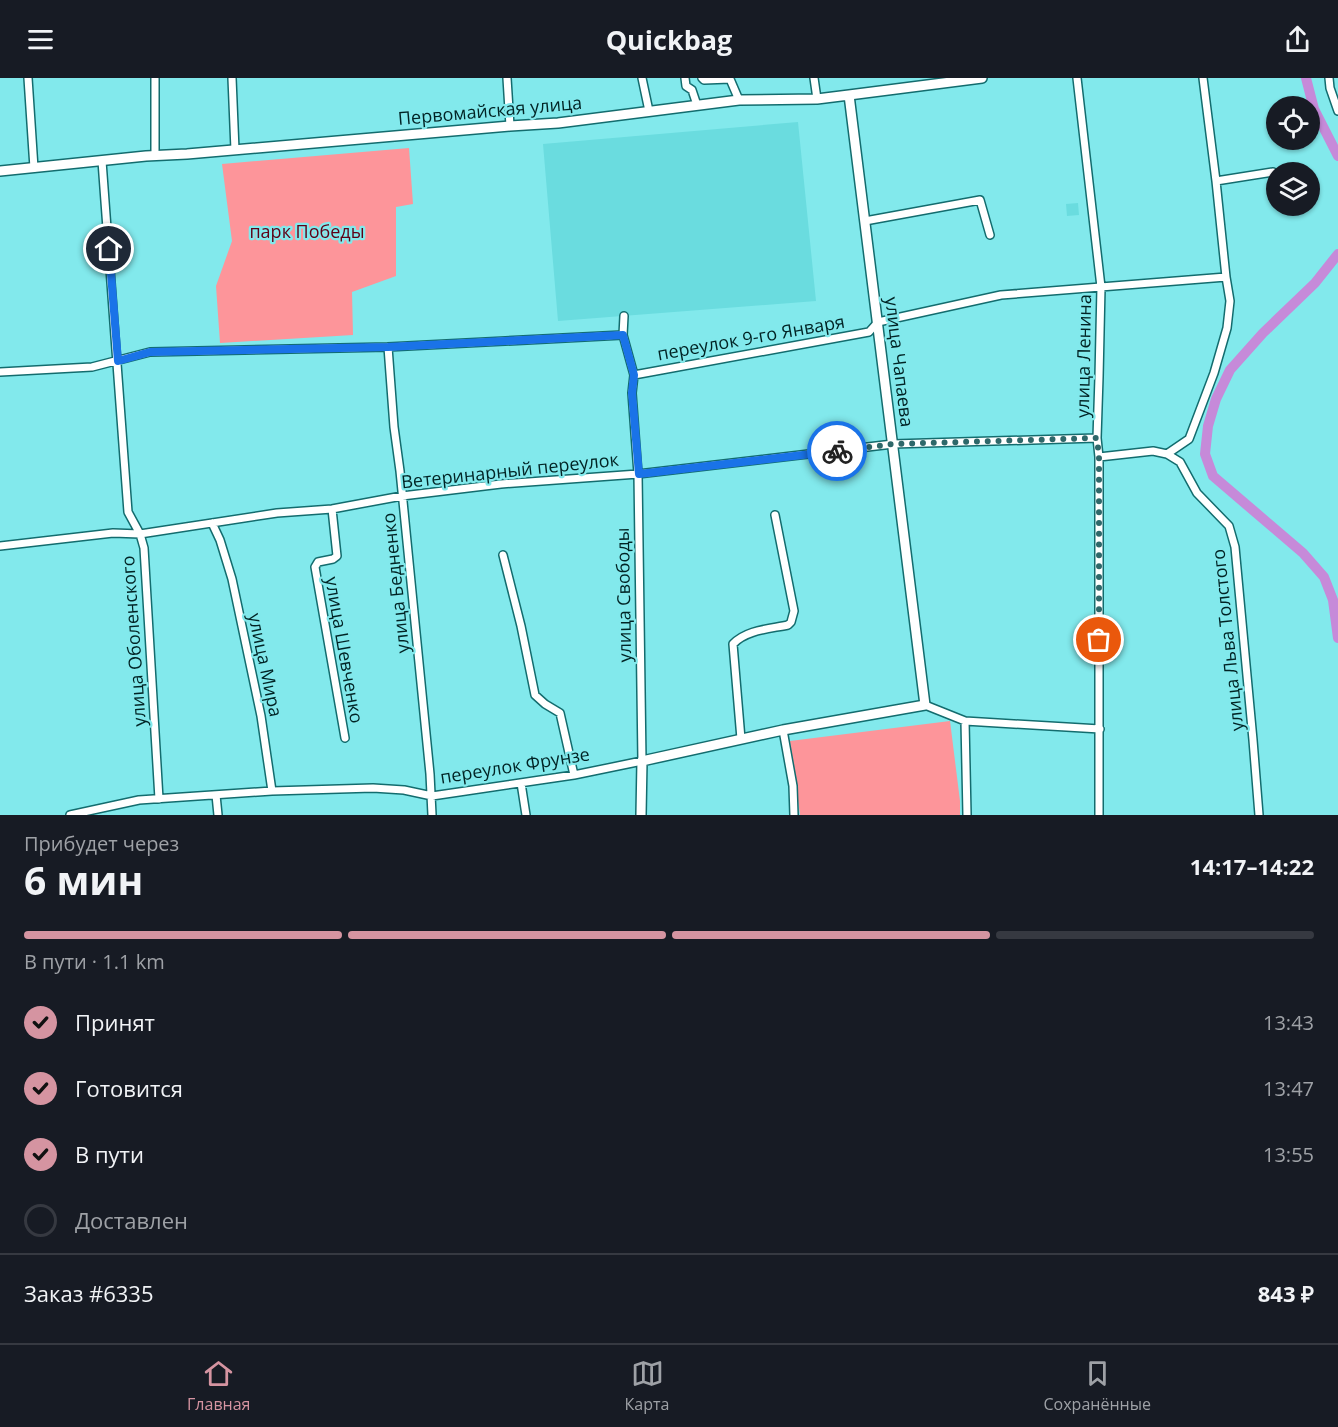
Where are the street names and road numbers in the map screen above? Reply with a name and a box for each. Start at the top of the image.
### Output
street label: Первомайская улица [397,90,583,130]
street label: улица Ленина [1070,294,1096,418]
street label: улица Чапаева [880,295,920,428]
street label: переулок 9-го Января [655,309,846,365]
street label: Ветеринарный переулок [400,447,620,493]
street label: улица Бедненко [376,512,414,655]
street label: улица Свободы [610,527,636,663]
street label: улица Льва Толстого [1206,548,1248,732]
street label: улица Оболенского [115,555,151,727]
street label: улица Шевченко [320,575,370,725]
street label: улица Мира [243,611,289,719]
street label: переулок Фрунзе [438,741,591,789]

